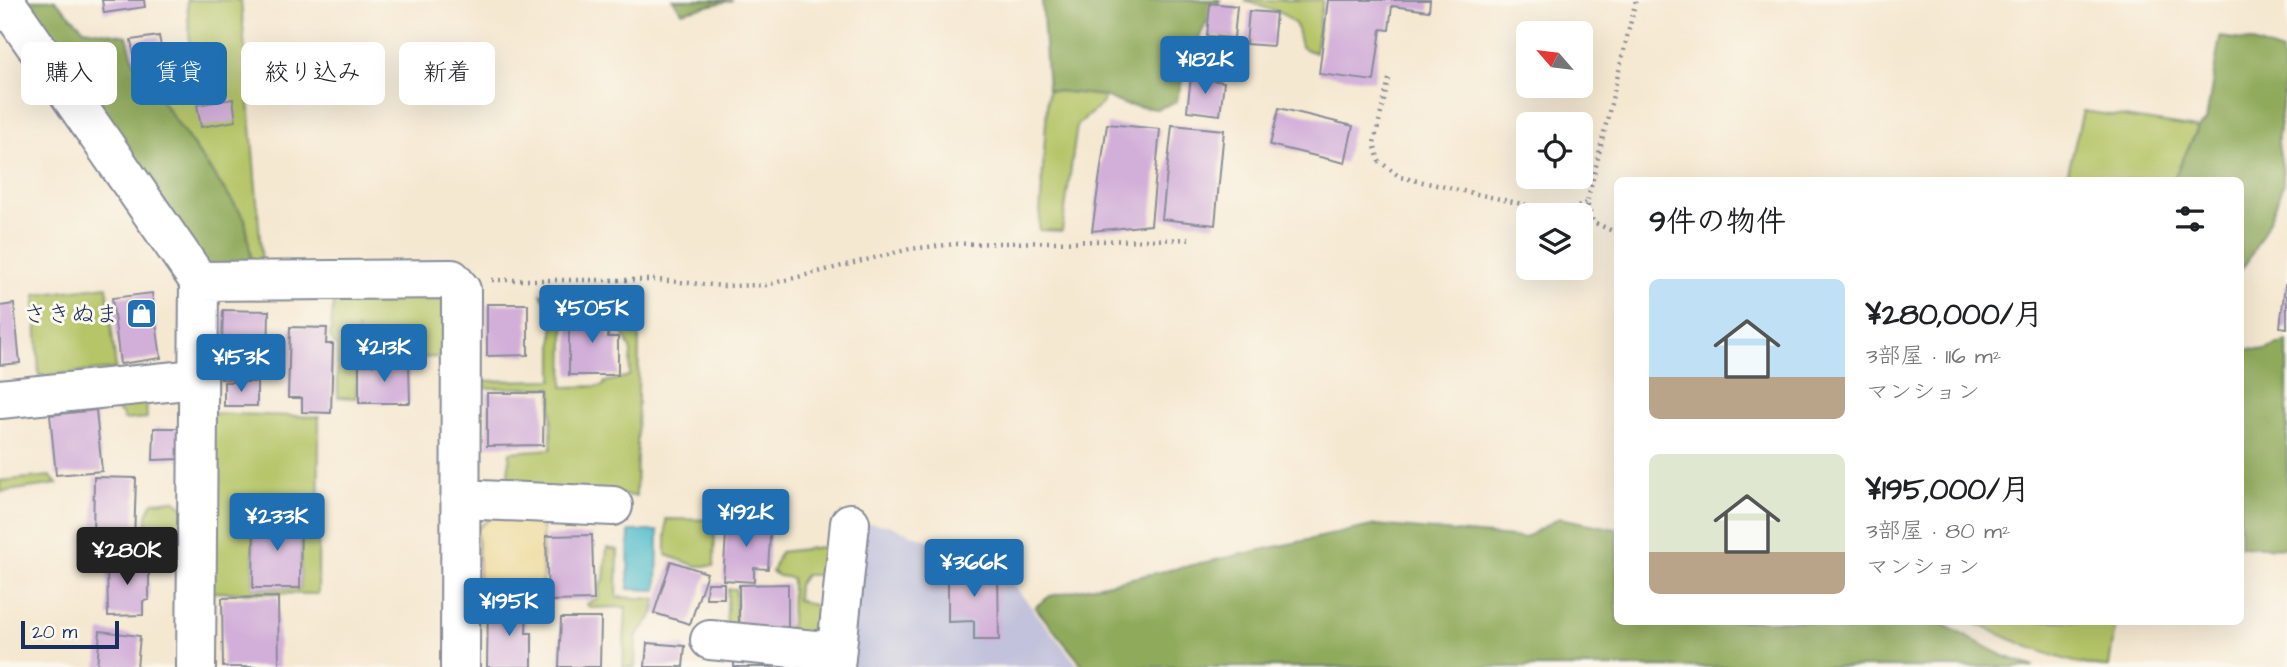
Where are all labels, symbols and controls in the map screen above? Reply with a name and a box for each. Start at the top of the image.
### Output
north arrow [1516,21,1592,98]
map controls [1516,21,1593,280]
pin: ¥182K [1156,36,1254,96]
chip: 購入 [21,42,117,105]
chip: 賃貸 [131,42,227,105]
chip: 絞り込み [241,42,385,105]
chip: 新着 [399,42,495,105]
text: ¥182K [1176,43,1234,75]
button: locate [1516,112,1593,189]
icon: filters [2171,200,2209,238]
text: 9件の物件 [1649,201,1786,243]
button: layers [1516,203,1593,280]
pin: ¥505K [543,286,641,345]
text: ¥505K [555,292,629,324]
text: ¥280,000/月 [1866,294,2043,336]
shop icon: さきぬま [125,297,159,331]
place label: さきぬま [23,298,119,332]
icon: home [1705,307,1789,391]
pin: ¥213K [335,324,433,384]
text: ¥213K [357,331,411,363]
pin: ¥153K [192,334,290,394]
text: 3部屋 · 116 m² [1866,340,2001,372]
text: ¥153K [212,341,270,373]
text: マンション [1866,376,1980,408]
text: ¥195,000/月 [1866,469,2030,511]
icon: home [1705,482,1789,566]
pin: ¥192K [697,490,795,549]
pin: ¥233K [228,494,326,553]
text: ¥192K [718,496,774,528]
text: ¥233K [246,500,308,532]
text: 3部屋 · 80 m² [1866,515,2011,547]
pin: ¥280K [78,528,176,587]
text: ¥280K [93,534,161,566]
pin: ¥366K [925,540,1023,599]
text: ¥366K [941,546,1007,578]
text: マンション [1866,551,1980,583]
pin: ¥195K [460,578,558,638]
text: ¥195K [480,585,538,617]
scale bar [21,618,119,650]
text: 20 m [32,619,77,646]

